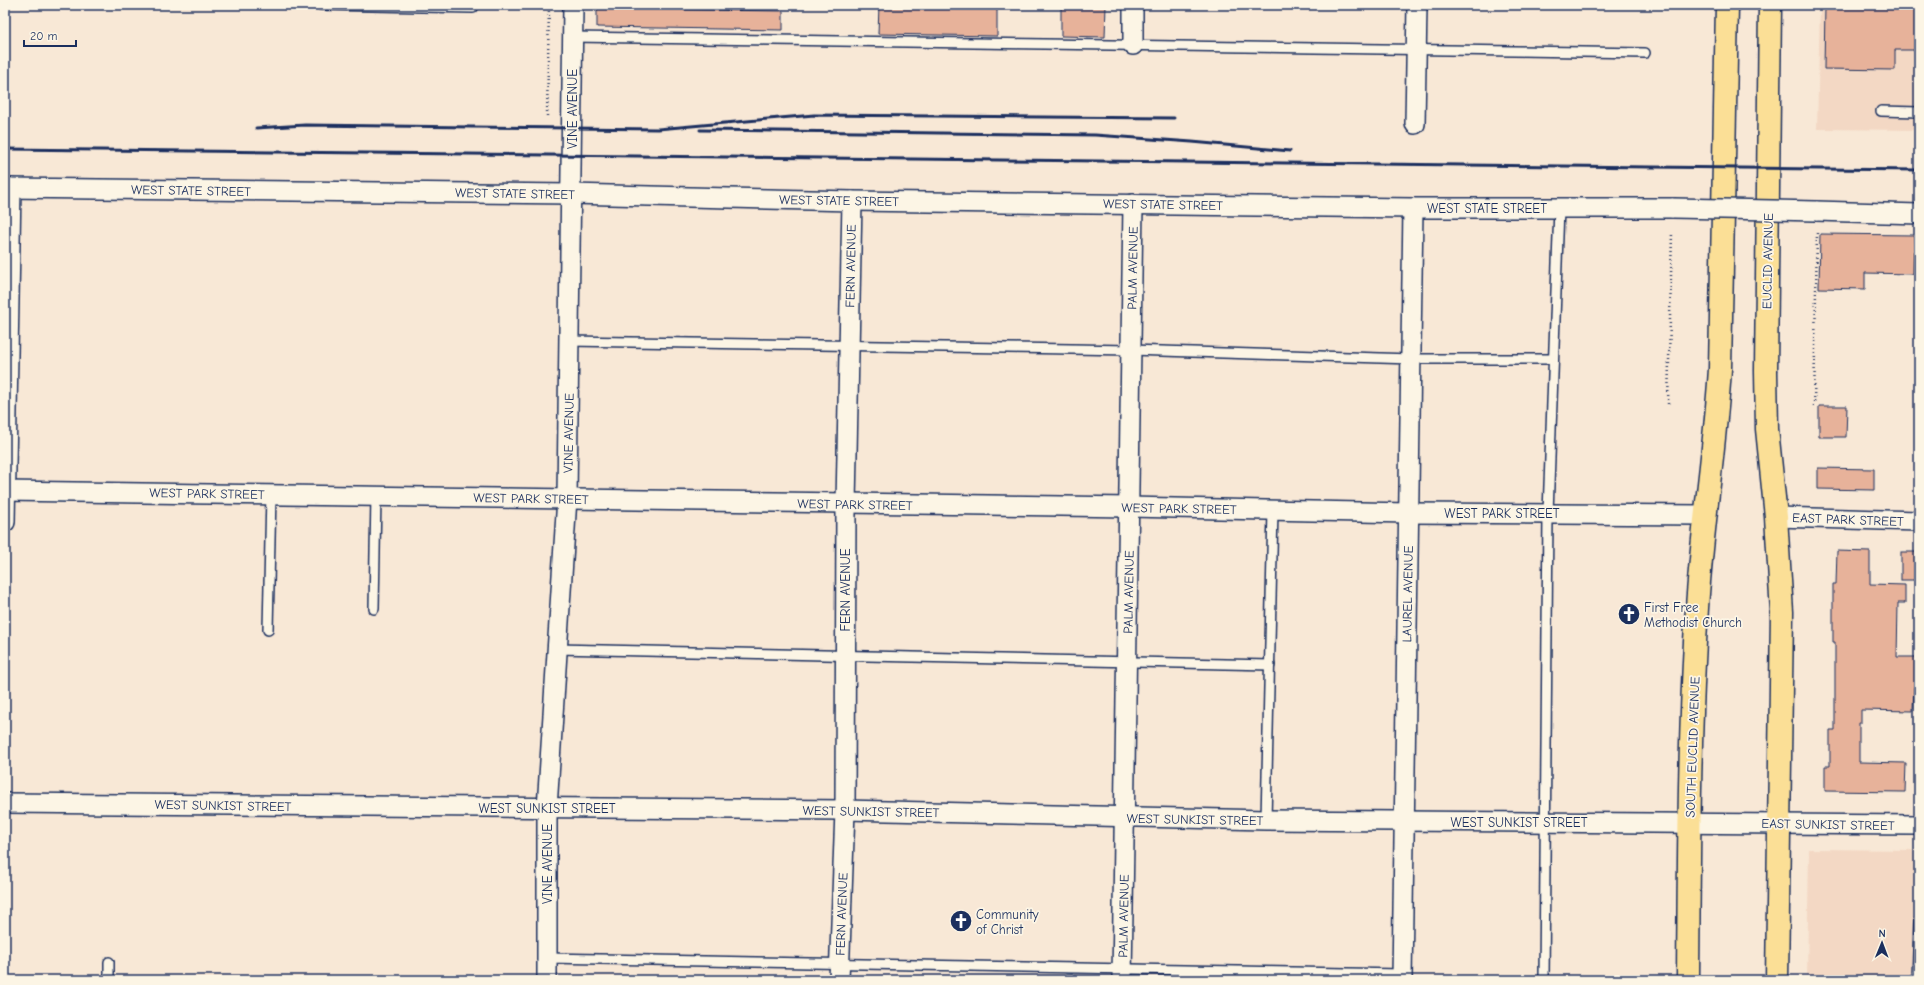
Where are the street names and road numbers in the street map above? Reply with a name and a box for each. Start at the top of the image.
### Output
street label: VINE AVENUE [565,69,580,149]
street label: WEST STATE STREET [131,182,251,199]
street label: WEST STATE STREET [455,185,575,202]
street label: WEST STATE STREET [779,192,899,209]
street label: WEST STATE STREET [1103,196,1223,213]
street label: WEST STATE STREET [1427,201,1547,216]
street label: EUCLID AVENUE [1759,213,1776,309]
street label: FERN AVENUE [842,224,859,308]
street label: PALM AVENUE [1124,226,1141,310]
street label: VINE AVENUE [560,393,577,473]
street label: WEST PARK STREET [149,485,265,502]
street label: WEST PARK STREET [473,490,589,507]
street label: WEST PARK STREET [797,496,913,513]
street label: WEST PARK STREET [1121,500,1237,517]
street label: WEST PARK STREET [1444,506,1560,521]
street label: EAST PARK STREET [1792,510,1904,529]
street label: LAUREL AVENUE [1399,545,1416,642]
street label: FERN AVENUE [838,548,853,632]
street label: PALM AVENUE [1120,550,1137,634]
street label: SOUTH EUCLID AVENUE [1683,676,1702,818]
street label: WEST SUNKIST STREET [154,797,292,814]
street label: WEST SUNKIST STREET [479,801,616,816]
street label: WEST SUNKIST STREET [802,803,940,820]
street label: WEST SUNKIST STREET [1126,811,1264,828]
street label: WEST SUNKIST STREET [1451,815,1588,830]
street label: EAST SUNKIST STREET [1761,816,1895,833]
street label: VINE AVENUE [540,824,555,904]
street label: FERN AVENUE [833,872,850,956]
street label: PALM AVENUE [1115,874,1132,958]

